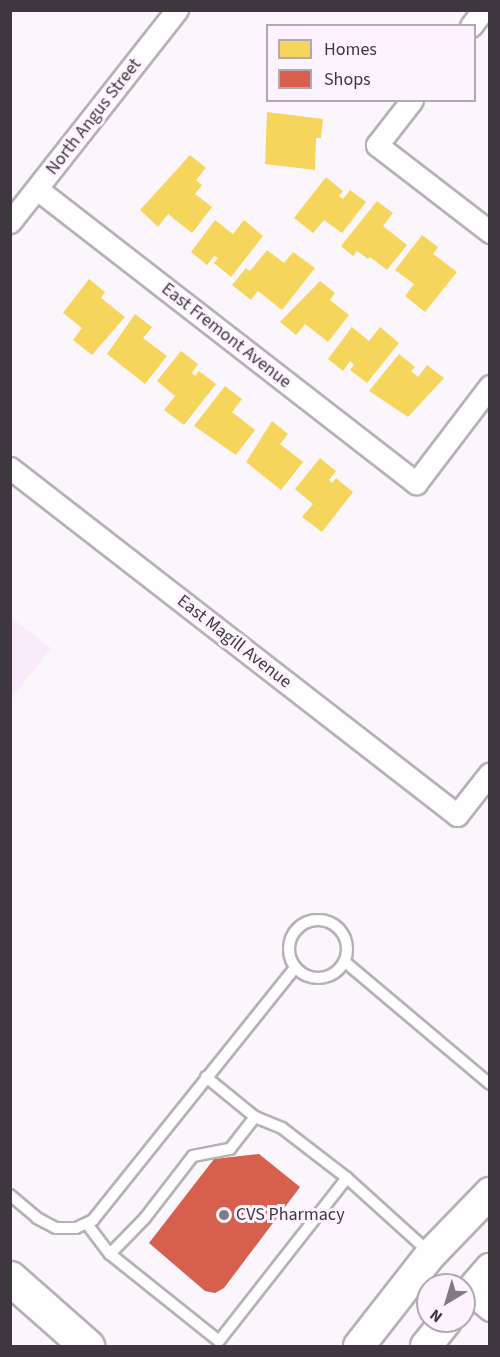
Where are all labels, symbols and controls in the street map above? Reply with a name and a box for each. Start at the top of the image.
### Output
legend [266,24,476,102]
text: Homes [324,37,377,62]
street label: North Angus Street [42,54,146,180]
text: Shops [324,67,371,92]
street label: East Fremont Avenue [157,279,295,393]
street label: East Magill Avenue [172,591,296,693]
place label: CVS Pharmacy [236,1204,345,1226]
marker: CVS Pharmacy [217,1208,231,1222]
north arrow [416,1273,476,1333]
text: N [425,1304,447,1328]

